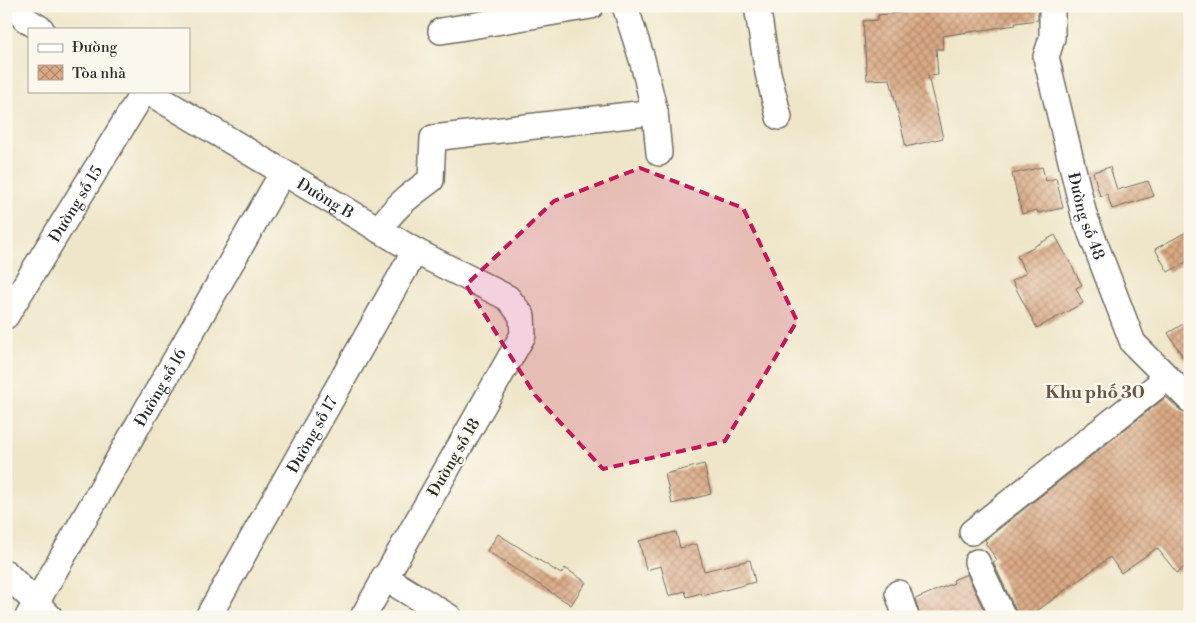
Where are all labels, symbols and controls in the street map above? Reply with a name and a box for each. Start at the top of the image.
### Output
legend [28,28,190,92]
text: Đường [72,38,118,57]
text: Tòa nhà [72,64,126,83]
street label: Đường số 15 [45,162,107,246]
street label: Đường số 48 [1063,170,1109,263]
street label: Đường B [293,174,357,223]
street label: Đường số 16 [130,345,191,430]
district label: Khu phố 30 [1045,381,1145,404]
street label: Đường số 17 [283,393,342,477]
street label: Đường số 18 [423,415,484,500]

